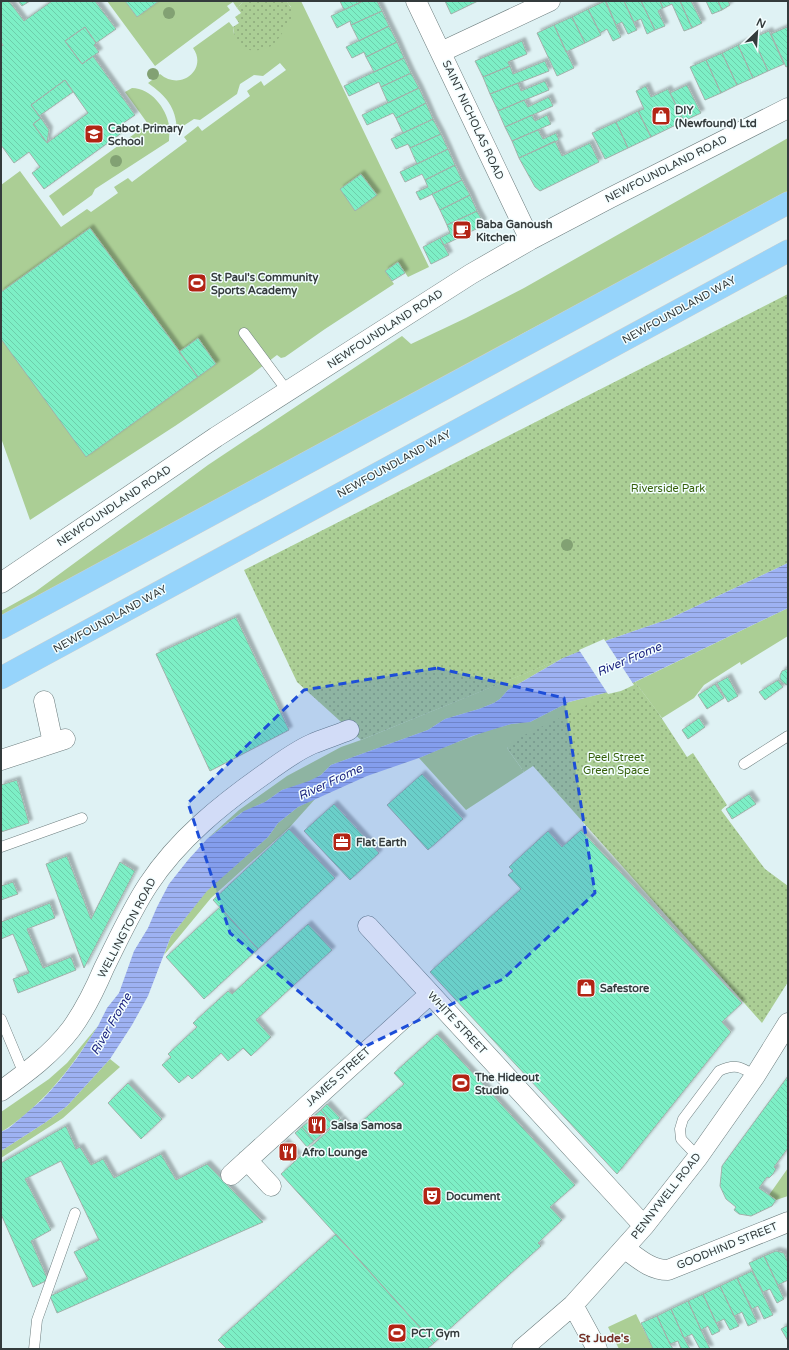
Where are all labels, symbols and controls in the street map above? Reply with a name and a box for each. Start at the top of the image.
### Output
north arrow [737,12,777,52]
text: N [754,16,768,31]
street label: SAINT NICHOLAS ROAD [440,58,506,182]
place label: DIY (Newfound) Ltd [675,104,757,130]
shop icon: DIY (Newfound) Ltd [650,105,672,127]
place label: Cabot Primary School [108,122,183,148]
school or university icon: Cabot Primary School [83,123,105,145]
street label: NEWFOUNDLAND ROAD [603,133,729,205]
place label: Baba Ganoush Kitchen [476,218,553,244]
cafe icon: Baba Ganoush Kitchen [451,219,473,241]
place label: St Paul's Community Sports Academy [211,271,318,298]
sports icon: St Paul's Community Sports Academy [186,272,208,294]
street label: NEWFOUNDLAND WAY [620,273,738,347]
street label: NEWFOUNDLAND ROAD [325,287,445,371]
street label: NEWFOUNDLAND WAY [335,427,453,501]
street label: NEWFOUNDLAND ROAD [54,463,174,549]
park label: Riverside Park [631,482,705,495]
street label: NEWFOUNDLAND WAY [51,582,169,656]
water label: River Frome [595,639,665,679]
park label: Peel Street Green Space [583,751,649,777]
water label: River Frome [296,761,365,803]
office icon: Flat Earth [331,831,353,853]
place label: Flat Earth [356,836,407,849]
street label: WELLINGTON ROAD [95,876,159,980]
shop icon: Safestore [575,977,597,999]
place label: Safestore [600,982,650,995]
street label: WHITE STREET [425,989,489,1057]
water label: River Frome [88,990,135,1057]
street label: JAMES STREET [303,1044,373,1109]
place label: The Hideout Studio [474,1071,540,1097]
sports icon: The Hideout Studio [450,1072,472,1094]
restaurant icon: Salsa Samosa [306,1114,328,1136]
place label: Salsa Samosa [331,1119,402,1132]
restaurant icon: Afro Lounge [277,1141,299,1163]
place label: Afro Lounge [302,1146,368,1160]
street label: PENNYWELL ROAD [628,1150,704,1242]
theatre icon: Document [421,1185,443,1207]
place label: Document [446,1190,501,1203]
street label: GOODHIND STREET [675,1220,780,1272]
sports icon: PCT Gym [386,1322,408,1344]
place label: PCT Gym [411,1327,460,1341]
district label: St Jude's [579,1331,629,1345]

